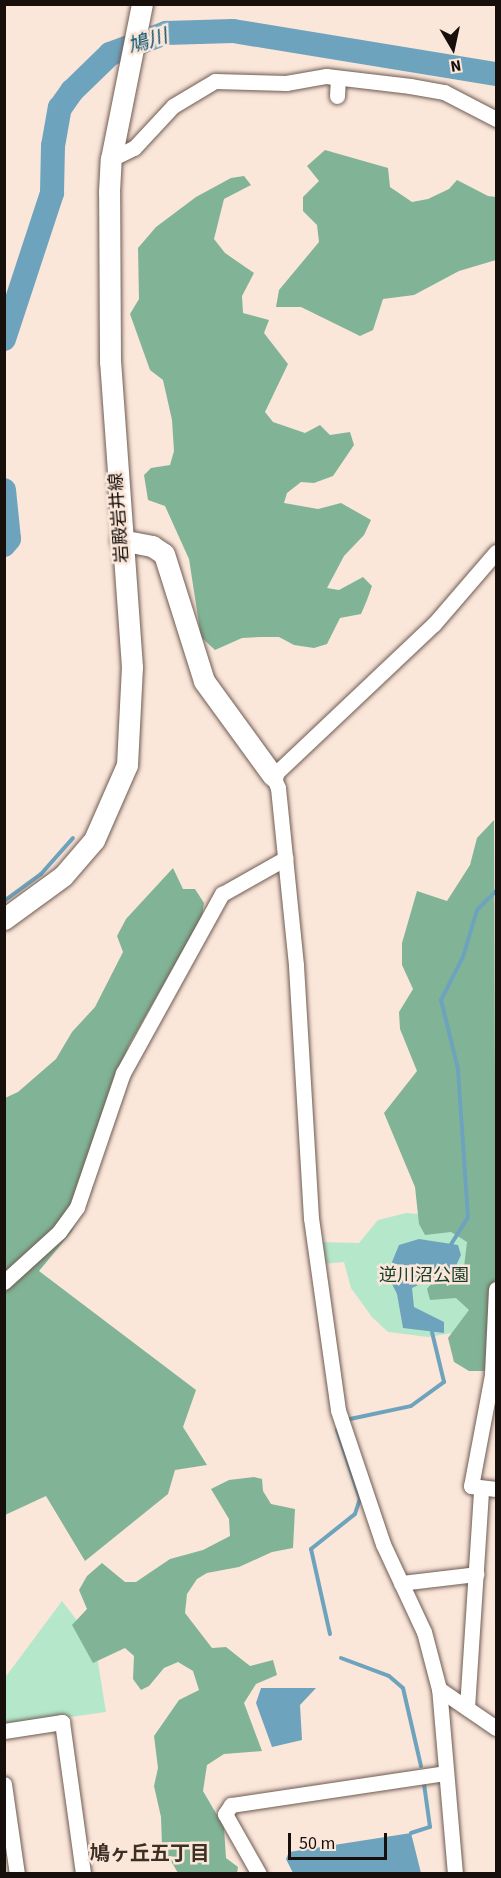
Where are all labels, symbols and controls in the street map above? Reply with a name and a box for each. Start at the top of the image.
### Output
north arrow [423,18,483,78]
water label: 鳩川 [125,25,171,59]
text: N [449,54,463,77]
street label: 岩殿岩井線 [106,472,134,564]
park label: 逆川沼公園 [379,1265,469,1287]
scale bar [291,1821,390,1859]
text: 50 m [299,1831,335,1856]
district label: 鳩ヶ丘五丁目 [90,1842,210,1866]

